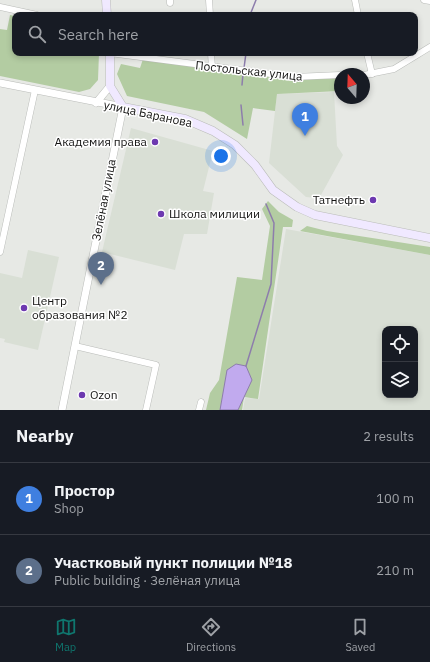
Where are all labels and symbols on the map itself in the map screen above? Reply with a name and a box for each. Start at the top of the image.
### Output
street label: Постольская улица [195,57,304,84]
north arrow [334,68,370,104]
street label: улица Баранова [102,97,194,130]
pin: 1 [292,103,318,136]
place label: Академия права [54,134,148,149]
marker: Академия права [150,137,160,147]
your location [211,146,231,166]
street label: Зелёная улица [88,157,119,242]
place label: Татнефть [313,192,365,207]
marker: Татнефть [368,195,378,205]
place label: Школа милиции [169,206,260,221]
marker: Школа милиции [156,209,166,219]
pin: 2 [88,252,114,285]
place label: Центр образования №2 [32,293,128,322]
marker: Центр образования №2 [19,303,29,313]
place label: Ozon [90,387,117,402]
marker: Ozon [77,390,87,400]

